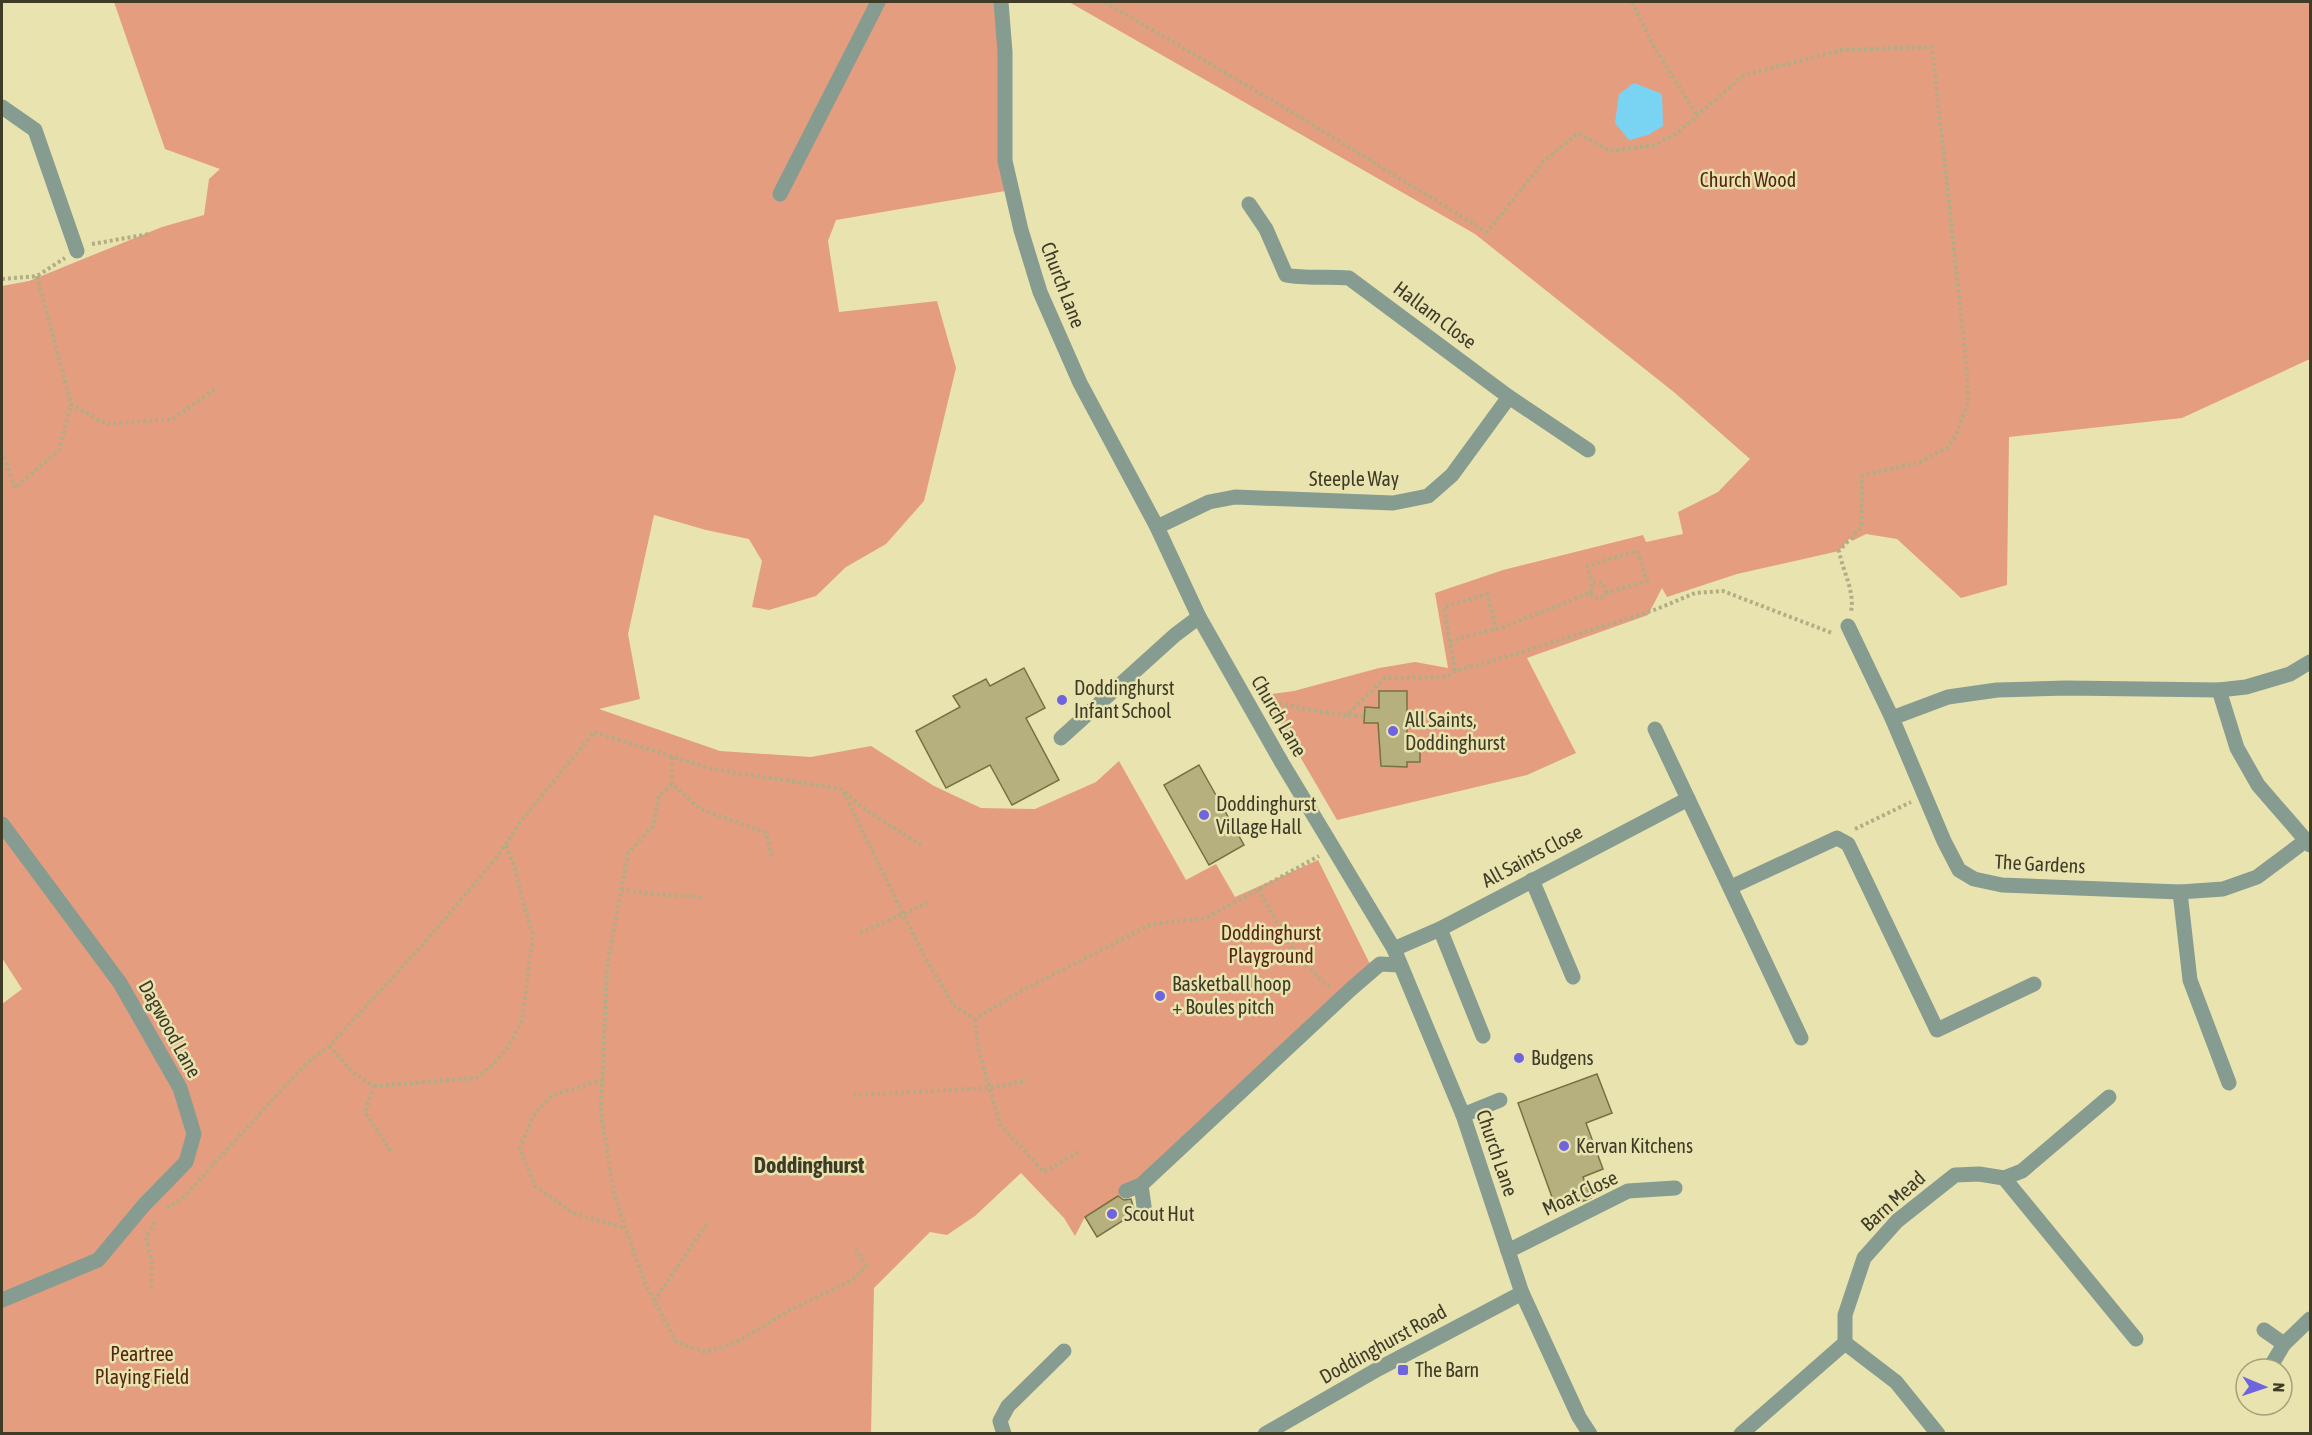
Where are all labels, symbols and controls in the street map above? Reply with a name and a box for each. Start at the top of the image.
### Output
park label: Church Wood [1700,168,1796,191]
street label: Church Lane [1037,239,1090,331]
street label: Hallam Close [1389,276,1481,353]
street label: Steeple Way [1309,467,1399,490]
street label: Church Lane [1247,671,1312,760]
place label: Doddinghurst Infant School [1074,676,1175,722]
marker: Doddinghurst Infant School [1055,693,1069,707]
place label: All Saints, Doddinghurst [1405,708,1506,754]
marker: All Saints, Doddinghurst [1386,724,1400,738]
place label: Doddinghurst Village Hall [1216,792,1317,838]
marker: Doddinghurst Village Hall [1197,808,1211,822]
street label: All Saints Close [1478,820,1586,892]
street label: The Gardens [1994,850,2086,877]
park label: Doddinghurst Playground [1221,921,1322,967]
place label: Basketball hoop + Boules pitch [1172,972,1291,1018]
street label: Dagwood Lane [134,976,207,1081]
marker: Basketball hoop + Boules pitch [1153,989,1167,1003]
place label: Budgens [1531,1046,1594,1069]
marker: Budgens [1512,1051,1526,1065]
street label: Church Lane [1472,1107,1523,1199]
place label: Kervan Kitchens [1576,1134,1693,1157]
marker: Kervan Kitchens [1557,1139,1571,1153]
district label: Doddinghurst [754,1152,865,1178]
street label: Moat Close [1539,1165,1621,1220]
street label: Barn Mead [1856,1166,1929,1235]
place label: Scout Hut [1124,1202,1195,1225]
marker: Scout Hut [1105,1207,1119,1221]
street label: Doddinghurst Road [1315,1299,1450,1388]
park label: Peartree Playing Field [95,1342,189,1388]
north arrow [2234,1357,2294,1417]
place label: The Barn [1415,1358,1479,1381]
marker: The Barn [1396,1363,1410,1377]
text: N [2270,1382,2288,1393]

